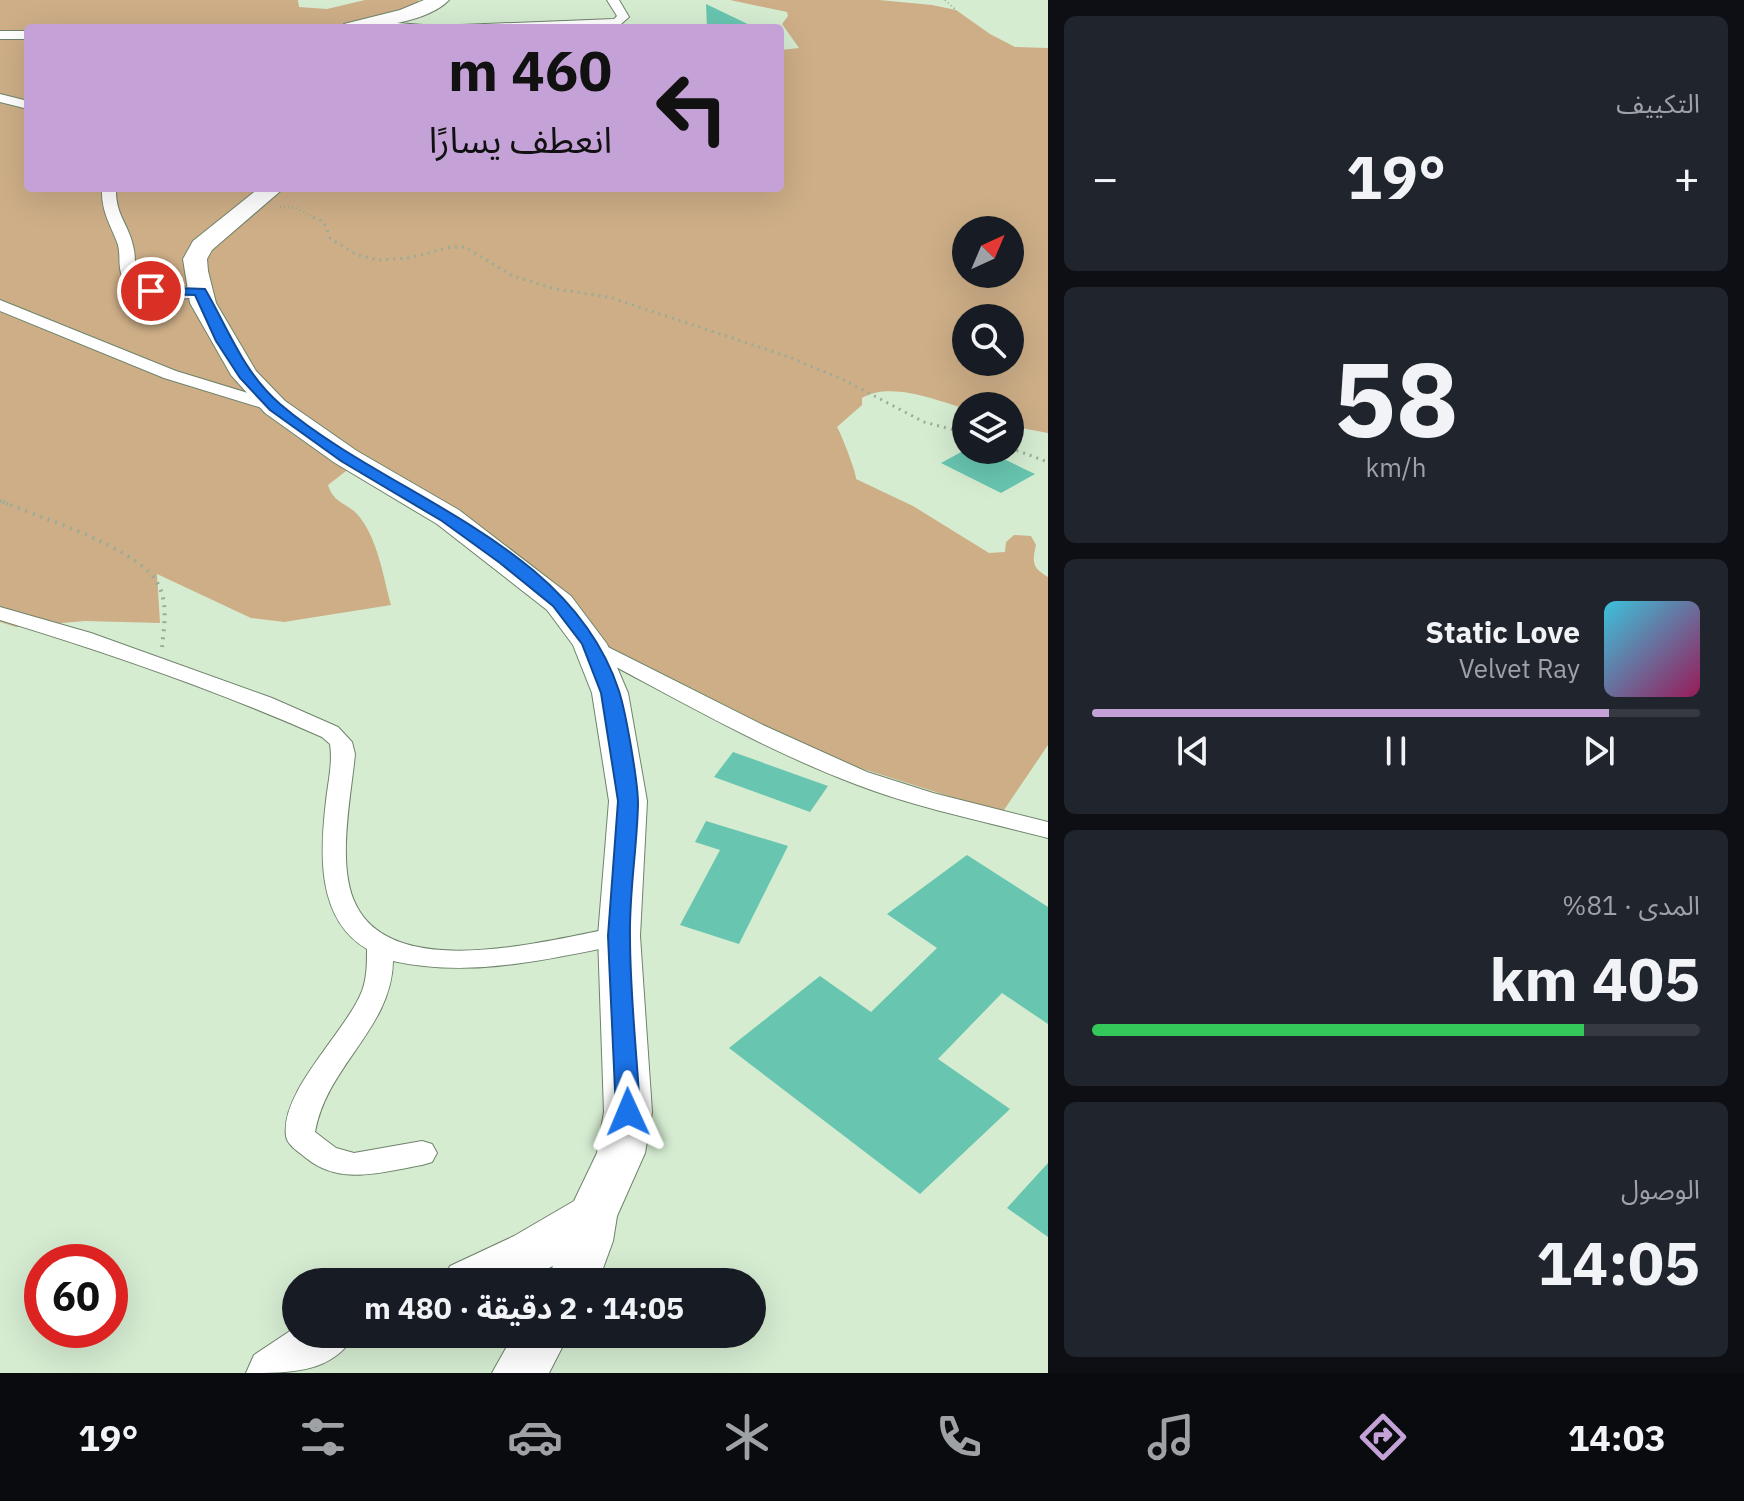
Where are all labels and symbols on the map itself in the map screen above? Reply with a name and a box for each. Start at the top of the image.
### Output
north arrow [952,216,1024,288]
pin [117,257,185,325]
position arrow [586,1070,670,1154]
speed limit sign: 60 [24,1244,128,1348]

